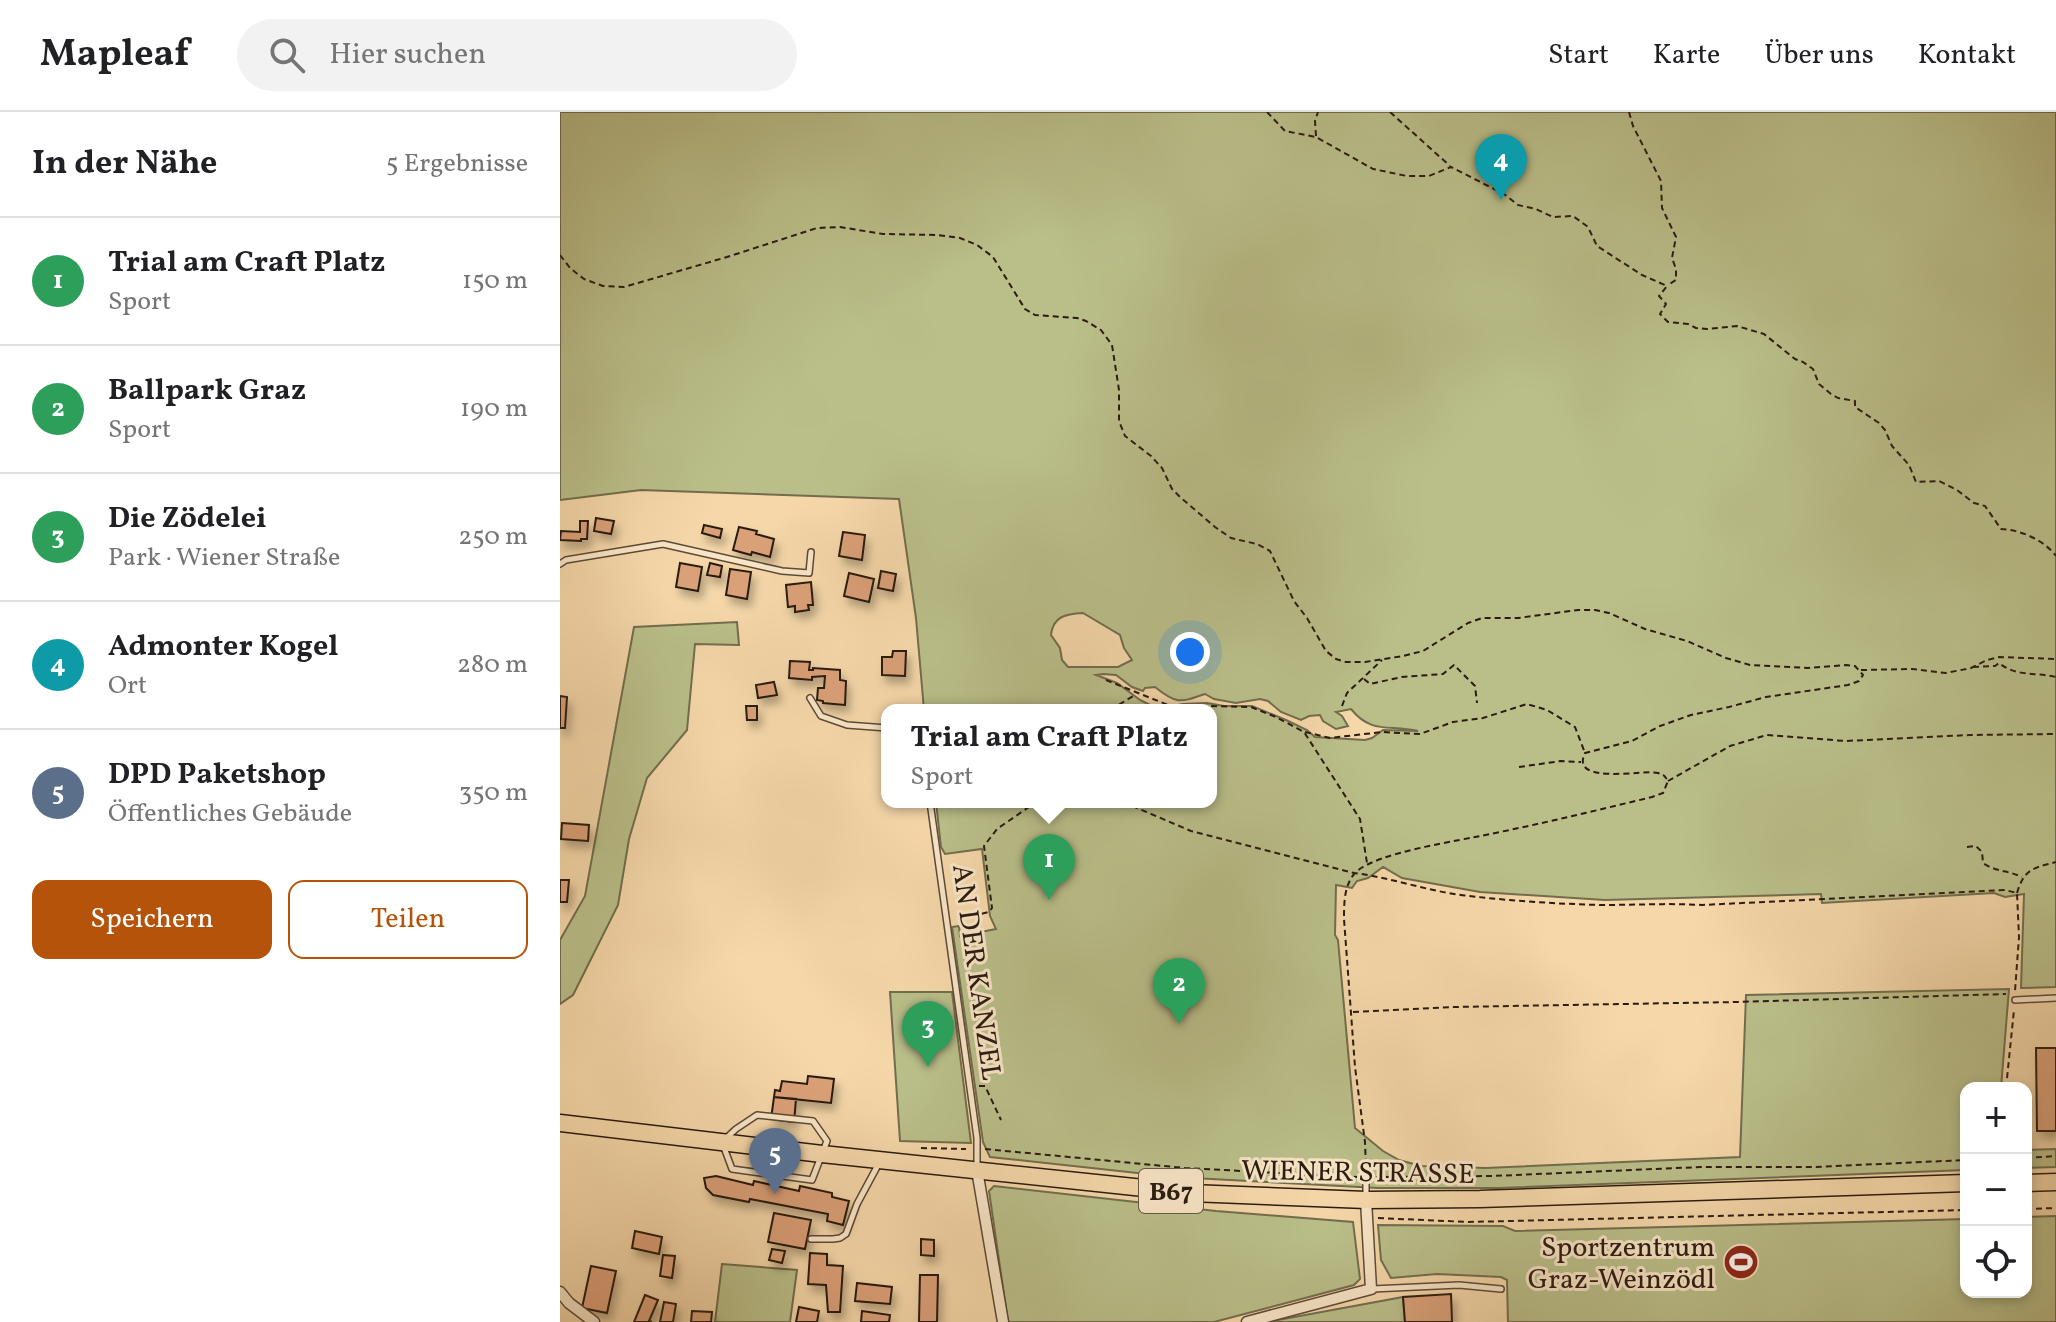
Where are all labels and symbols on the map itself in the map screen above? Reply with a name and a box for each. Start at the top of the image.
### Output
pin: 4 [1475,134,1527,200]
your location [1170,632,1210,672]
pin: 1 [1023,834,1075,900]
street label: AN DER KANZEL [941,862,1010,1083]
pin: 2 [1153,958,1205,1024]
pin: 3 [902,1001,954,1067]
pin: 5 [749,1128,801,1194]
street label: WIENER STRASSE [1241,1152,1475,1195]
road number: B67 [1139,1169,1203,1213]
place label: Sportzentrum Graz-Weinzödl [1528,1229,1715,1300]
sports icon: Sportzentrum Graz-Weinzödl [1722,1243,1760,1281]

